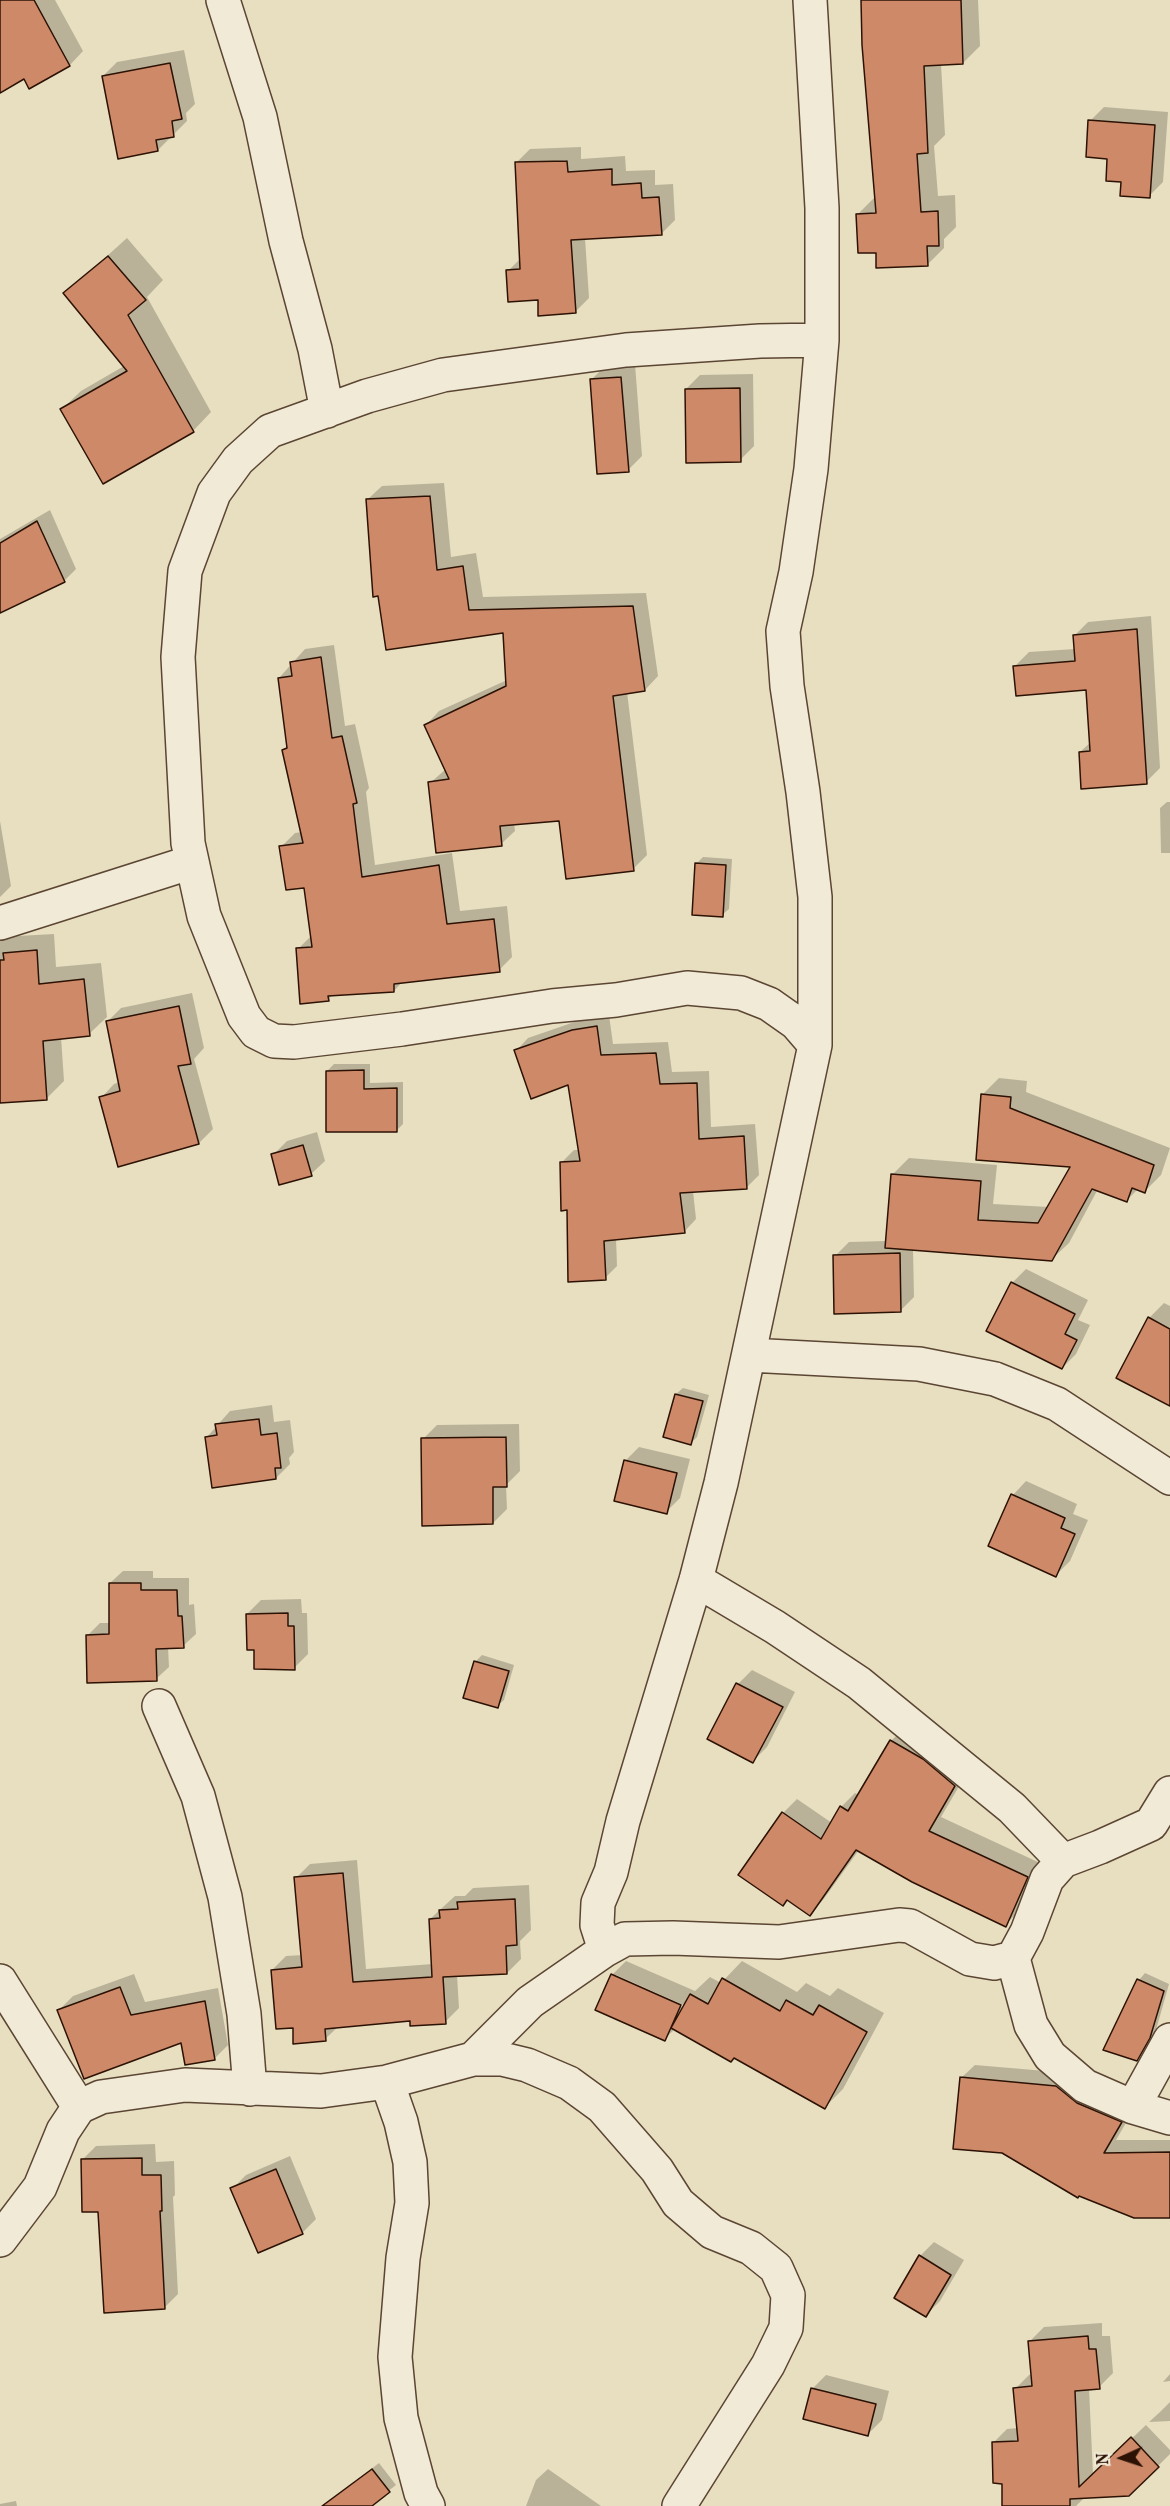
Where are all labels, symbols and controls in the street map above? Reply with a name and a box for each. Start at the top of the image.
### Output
north arrow [1092,2428,1152,2488]
text: N [1093,2453,1115,2465]

